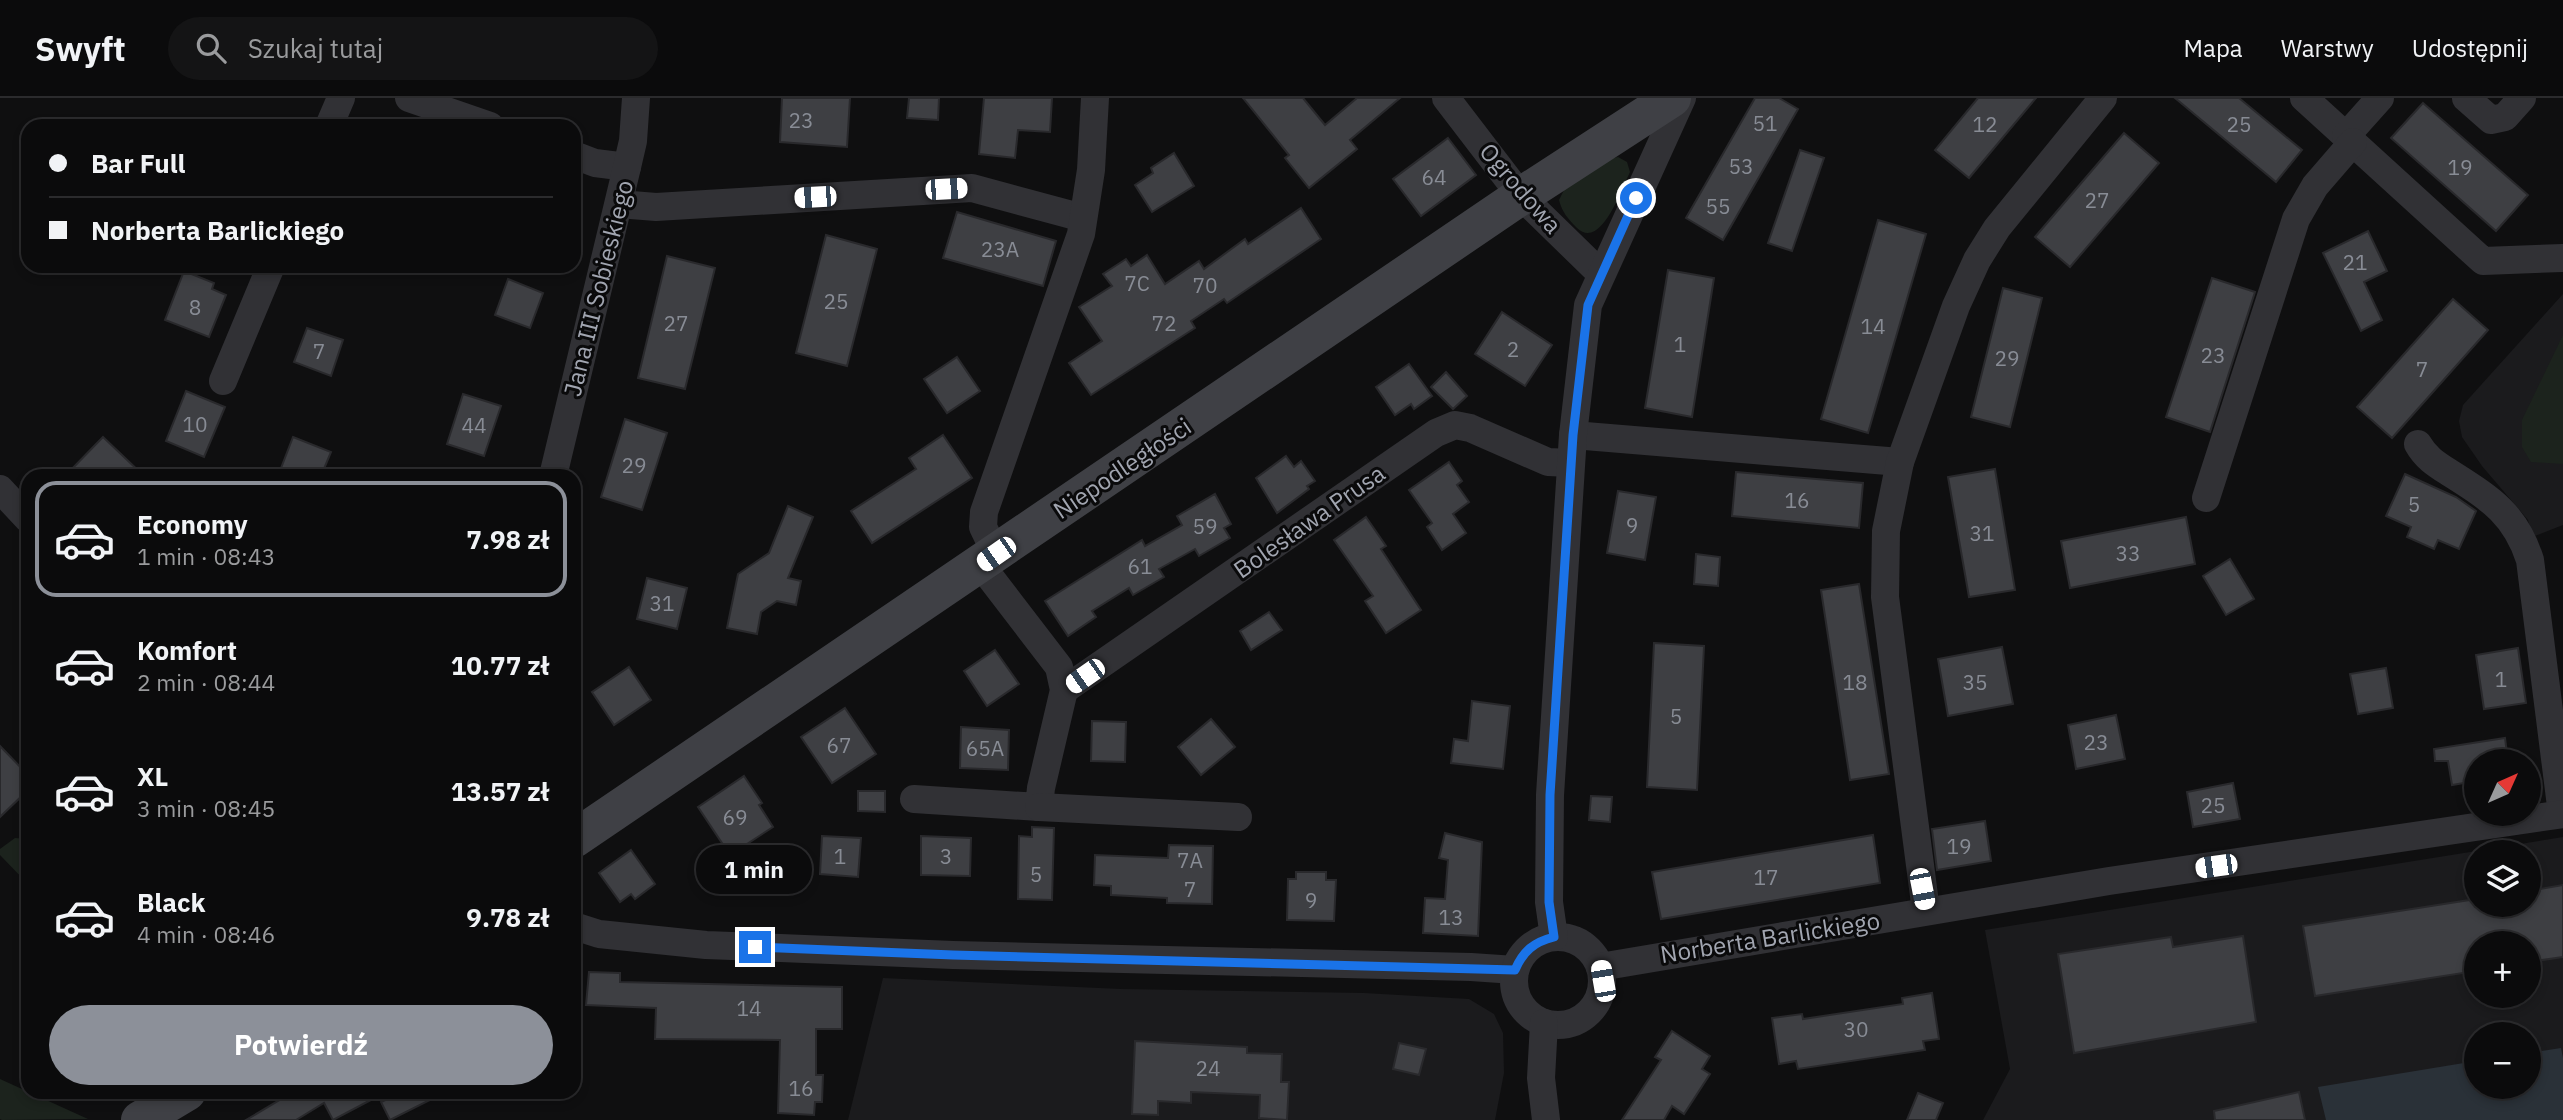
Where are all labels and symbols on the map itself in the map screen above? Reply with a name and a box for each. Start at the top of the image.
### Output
house number: 23 [788,106,814,134]
house number: 51 [1752,109,1778,137]
house number: 12 [1972,110,1998,138]
house number: 25 [2226,110,2252,138]
street label: Ogrodowa [1473,136,1569,240]
house number: 53 [1728,152,1754,180]
house number: 19 [2447,153,2473,181]
house number: 64 [1421,163,1447,191]
street label: Jana III Sobieskiego [556,177,640,399]
car [925,177,968,201]
route start [1620,182,1652,214]
car [794,185,837,209]
house number: 27 [2084,186,2110,214]
house number: 55 [1705,192,1731,220]
house number: 23A [981,235,1019,263]
house number: 21 [2342,248,2368,276]
house number: 7C [1124,269,1150,297]
house number: 70 [1192,271,1218,299]
house number: 25 [823,287,849,315]
house number: 8 [189,293,201,321]
house number: 27 [663,309,689,337]
house number: 72 [1151,309,1177,337]
house number: 14 [1860,312,1886,340]
house number: 1 [1674,330,1686,358]
house number: 2 [1507,335,1519,363]
house number: 7 [313,337,325,365]
house number: 23 [2200,341,2226,369]
house number: 29 [1994,344,2020,372]
house number: 7 [2416,355,2428,383]
house number: 10 [182,410,208,438]
street label: Niepodległości [1047,410,1197,526]
house number: 44 [461,411,487,439]
house number: 29 [621,451,647,479]
street label: Bolesława Prusa [1227,457,1391,585]
house number: 16 [1784,486,1810,514]
house number: 5 [2408,490,2420,518]
house number: 9 [1626,511,1638,539]
house number: 59 [1192,512,1218,540]
house number: 31 [1969,519,1995,547]
car [973,533,1020,575]
house number: 33 [2115,539,2141,567]
house number: 61 [1127,552,1153,580]
house number: 31 [649,589,675,617]
car [1062,655,1109,697]
house number: 1 [2495,665,2507,693]
house number: 18 [1842,668,1868,696]
house number: 35 [1962,668,1988,696]
house number: 5 [1670,702,1682,730]
house number: 23 [2083,728,2109,756]
house number: 67 [826,731,852,759]
house number: 65A [966,734,1004,762]
north arrow [2464,749,2541,826]
house number: 25 [2200,791,2226,819]
house number: 69 [722,803,748,831]
house number: 19 [1946,832,1972,860]
house number: 1 [834,842,846,870]
house number: 3 [940,842,952,870]
callout: 1 min [697,846,813,894]
house number: 7A [1177,846,1203,874]
car [2194,853,2239,879]
house number: 5 [1030,860,1042,888]
house number: 17 [1753,863,1779,891]
car [1908,866,1937,912]
house number: 7 [1184,875,1196,903]
house number: 9 [1305,886,1317,914]
house number: 13 [1438,903,1464,931]
street label: Norberta Barlickiego [1658,904,1882,970]
route end [739,931,771,963]
car [1590,958,1617,1004]
house number: 14 [736,994,762,1022]
house number: 30 [1843,1015,1869,1043]
house number: 24 [1195,1054,1221,1082]
house number: 16 [788,1074,814,1102]

